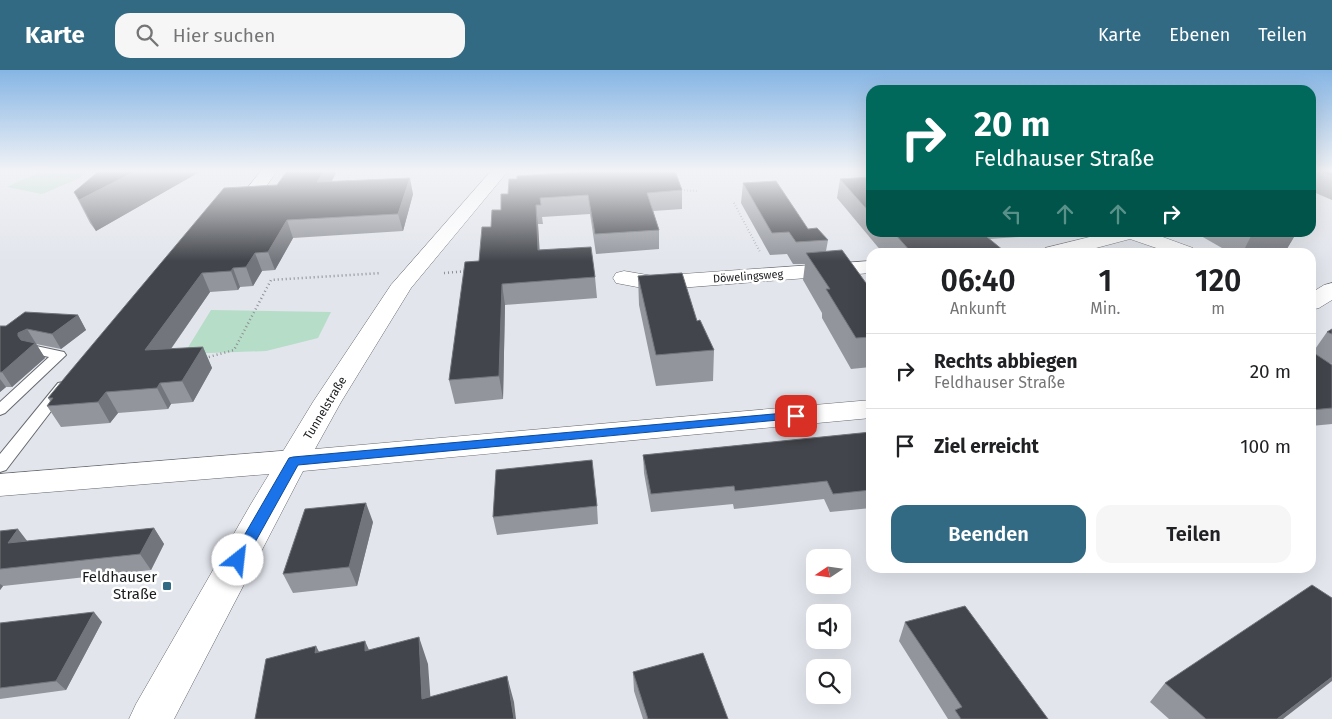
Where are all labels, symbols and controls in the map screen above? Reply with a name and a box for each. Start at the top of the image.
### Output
search box [115,13,465,58]
text: Karte [25,21,85,49]
icon: search [133,21,161,49]
text: Hier suchen [173,24,275,47]
text: Karte [1098,24,1141,46]
text: Ebenen [1169,24,1230,46]
text: Teilen [1258,24,1307,46]
text: 20 m [974,103,1050,145]
icon: right [891,105,956,170]
text: Feldhauser Straße [974,145,1154,172]
icon: left [998,200,1026,228]
icon: ahead [1051,200,1079,228]
icon: ahead [1104,200,1132,228]
icon: right [1157,200,1185,228]
text: 06:40 [941,263,1016,299]
text: 1 [1099,263,1112,299]
text: 120 [1195,263,1241,299]
street label: Döwelingsweg [712,268,784,285]
text: Ankunft [950,299,1006,318]
text: Min. [1090,299,1120,318]
text: m [1211,299,1225,318]
text: Rechts abbiegen [934,350,1077,373]
icon: right [891,357,919,385]
text: 20 m [1250,360,1291,383]
text: Feldhauser Straße [934,373,1065,392]
street label: Tunnelstraße [301,374,349,442]
pin [775,395,817,437]
icon: arrive [782,402,810,430]
icon: arrive [891,432,919,460]
text: Ziel erreicht [934,435,1039,458]
text: 100 m [1240,435,1291,458]
button: Beenden [891,505,1086,563]
button: Teilen [1096,505,1291,563]
position arrow [211,533,263,585]
north arrow [806,549,851,594]
map controls [806,549,851,704]
place label: Feldhauser Straße [82,568,157,603]
marker: Feldhauser Straße [161,580,173,592]
button: sound [806,604,851,649]
button: search [806,659,851,704]

